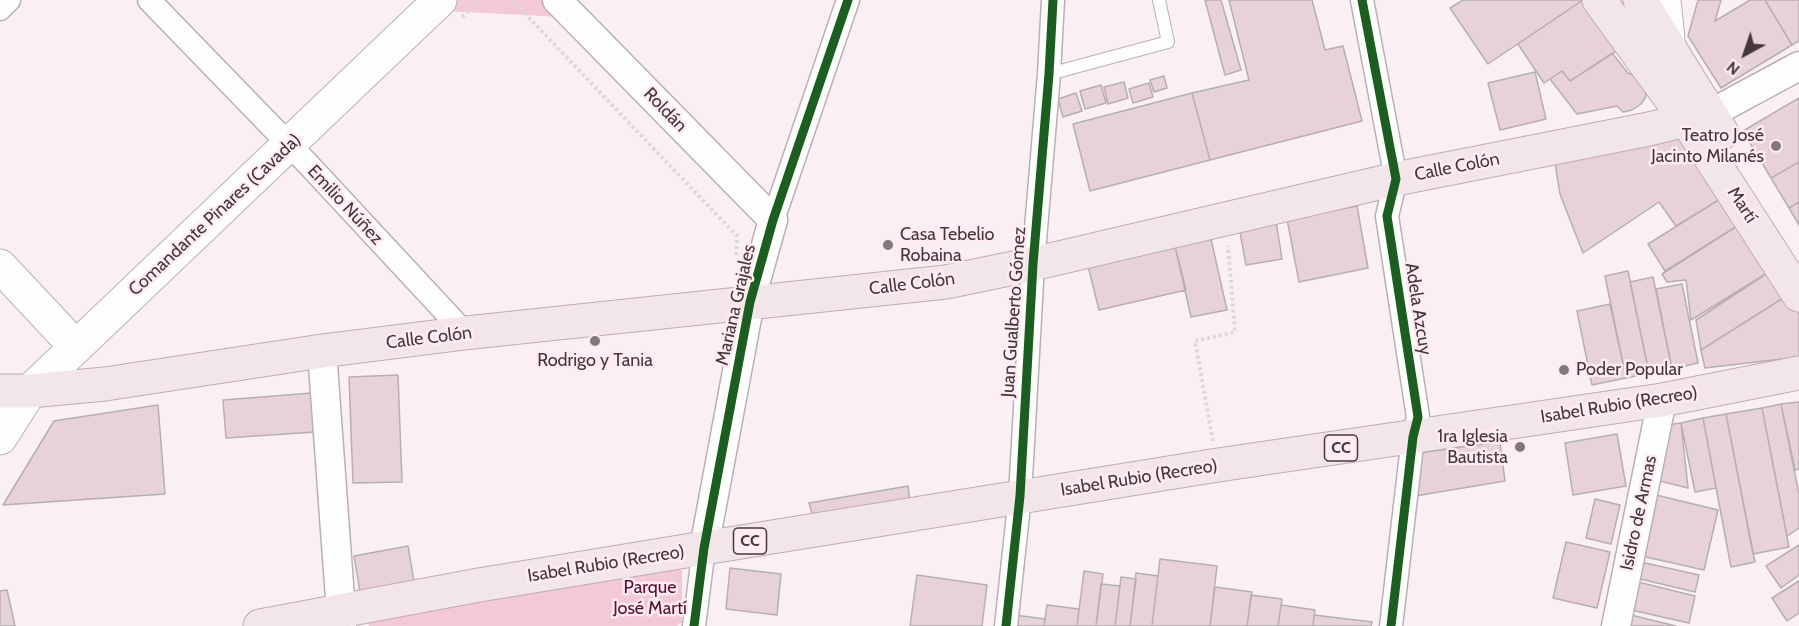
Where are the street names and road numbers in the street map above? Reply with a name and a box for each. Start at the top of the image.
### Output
street label: Roldán [639,83,691,137]
street label: Comandante Pinares (Cavada) [124,129,306,301]
street label: Calle Colón [1413,148,1501,186]
street label: Emilio Núñez [303,161,387,249]
street label: Martí [1722,183,1762,227]
street label: Juan Gualberto Gómez [997,226,1031,398]
street label: Mariana Grajales [712,242,760,368]
street label: Adela Azcuy [1400,261,1436,357]
street label: Calle Colón [868,268,956,300]
street label: Calle Colón [385,322,473,354]
street label: Isabel Rubio (Recreo) [1539,382,1699,428]
road number: CC [1324,435,1358,461]
street label: Isidro de Armas [1616,454,1662,572]
street label: Isabel Rubio (Recreo) [1059,455,1219,501]
road number: CC [734,528,766,554]
street label: Isabel Rubio (Recreo) [526,541,686,587]

